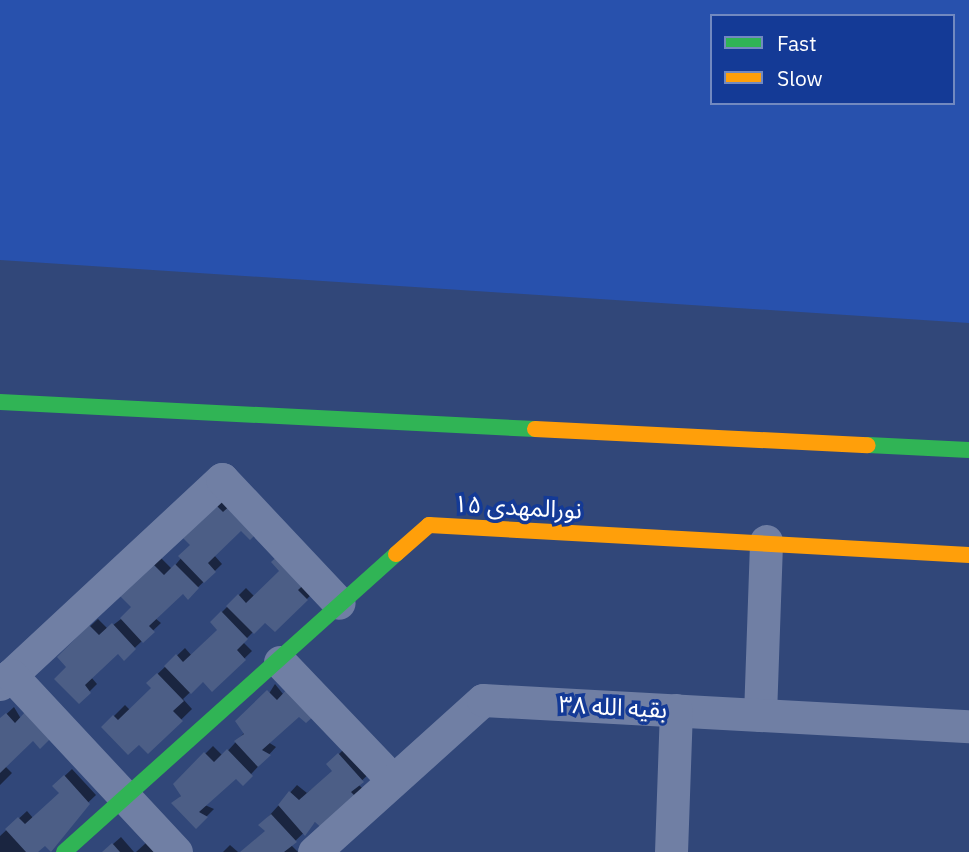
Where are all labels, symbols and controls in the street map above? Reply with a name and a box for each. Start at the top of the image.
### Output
legend [710,14,955,105]
text: Fast [777,29,817,57]
text: Slow [777,64,823,92]
street label: نورالمهدی ۱۵ [453,489,583,525]
street label: بقیه الله ۳۸ [558,690,668,724]

